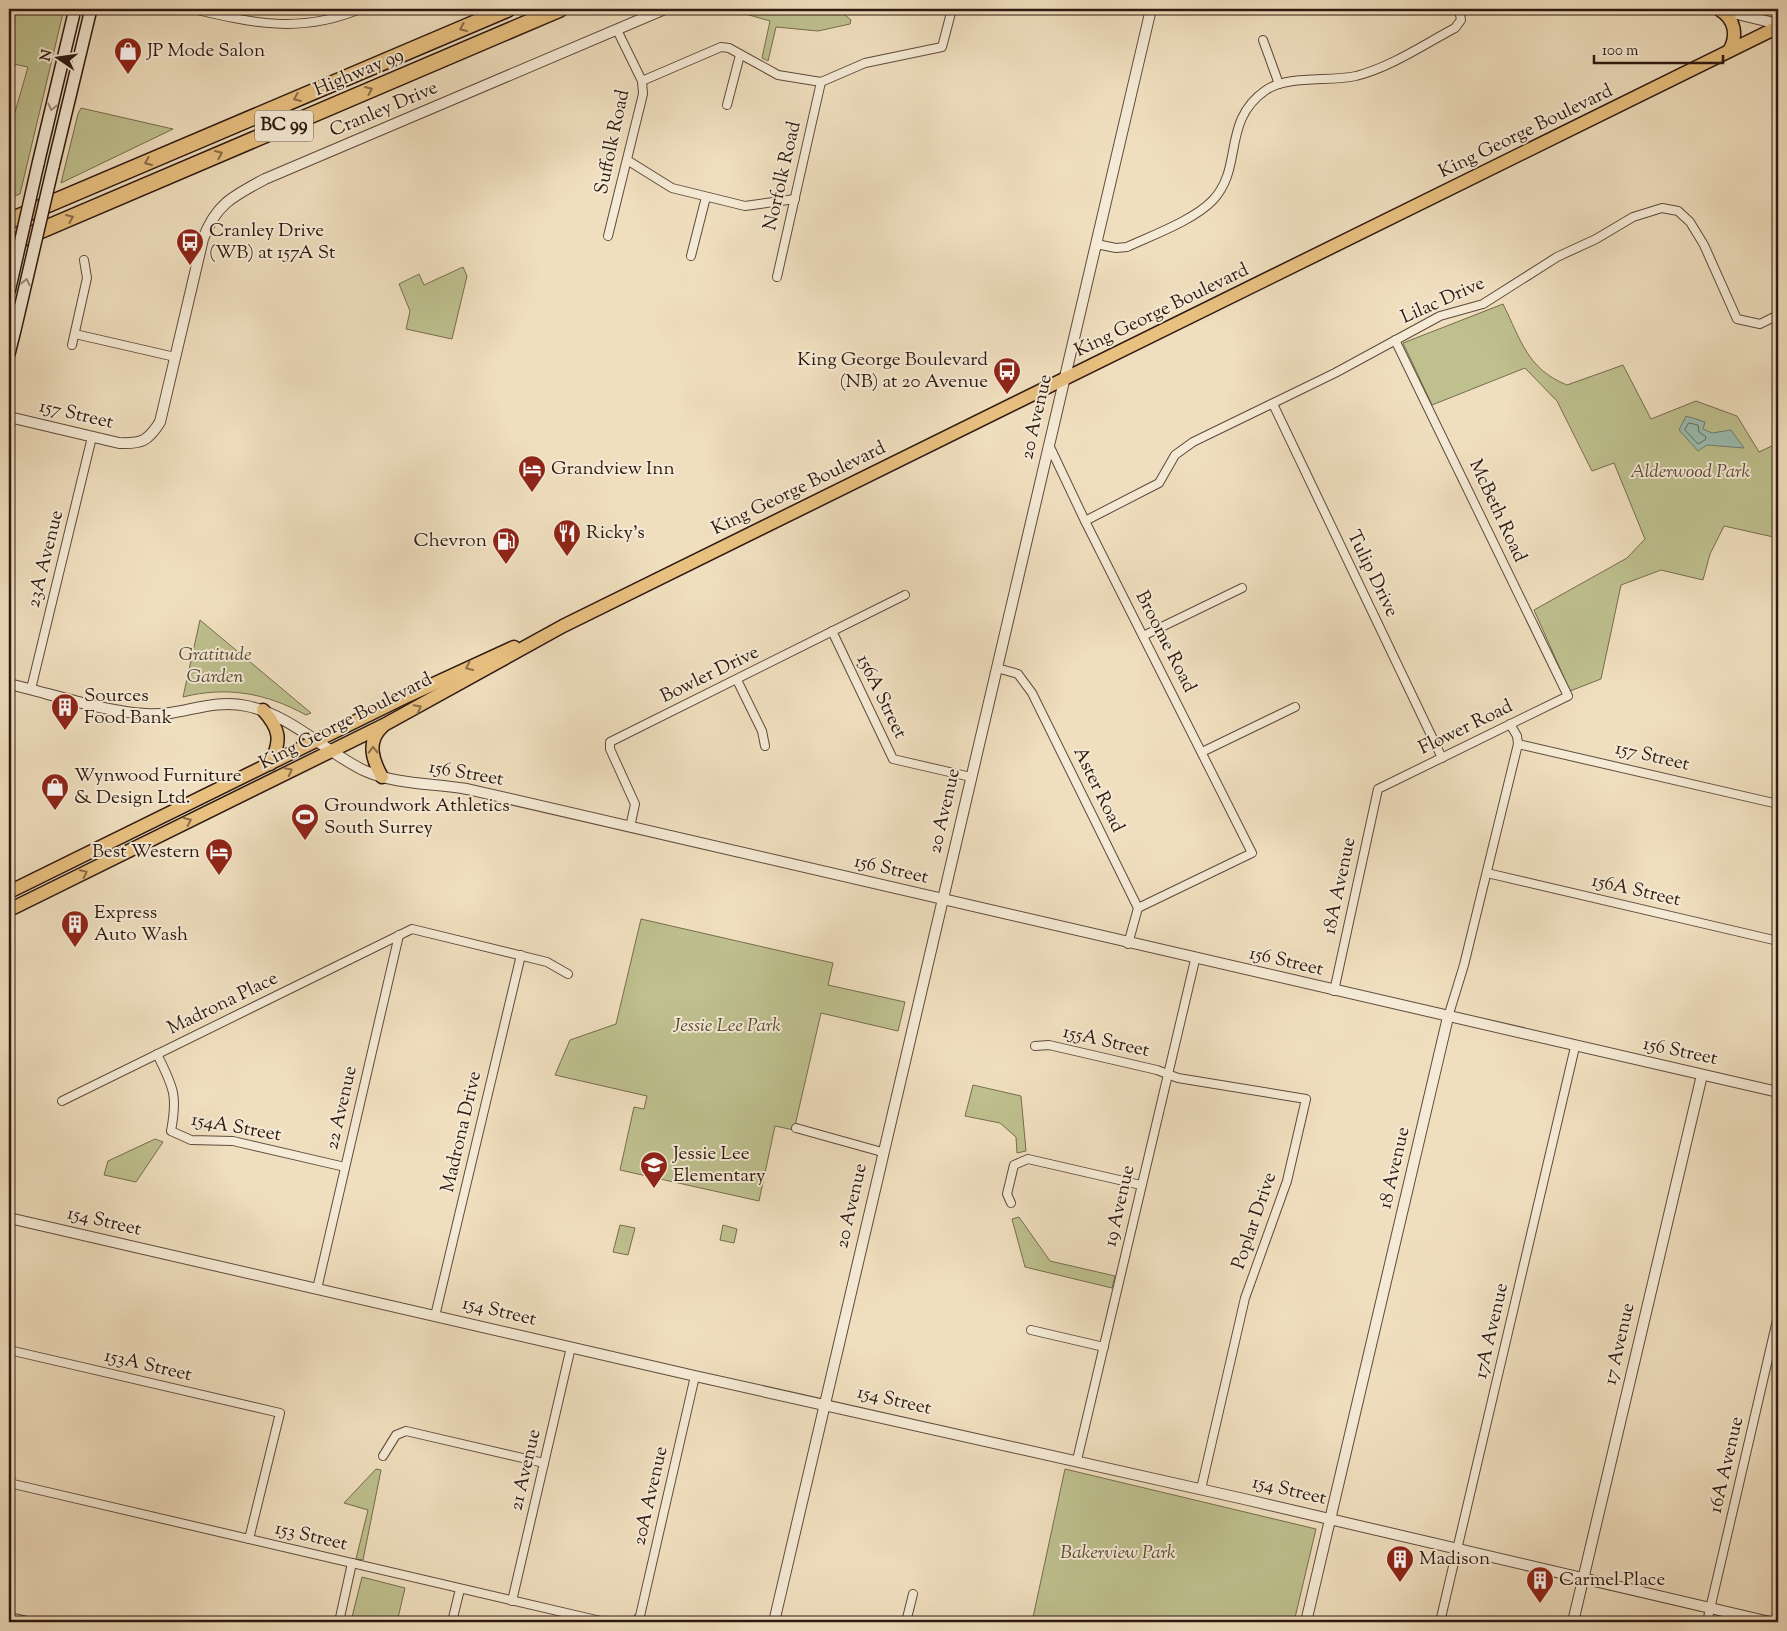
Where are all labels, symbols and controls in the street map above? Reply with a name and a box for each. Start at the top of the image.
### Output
one-way arrow [459,21,468,32]
north arrow [32,32,82,82]
scale bar [1594,32,1723,64]
shop icon: JP Mode Salon [113,36,143,75]
place label: JP Mode Salon [146,38,265,65]
text: 100 m [1602,41,1639,62]
street label: Highway 99 [310,42,408,104]
text: N [36,48,58,63]
street label: Cranley Drive [326,75,442,145]
street label: King George Boulevard [1434,78,1618,186]
one-way arrow [364,86,373,97]
street label: Suffolk Road [589,87,637,197]
one-way arrow [293,92,302,103]
one-way arrow [47,103,58,112]
road number: BC 99 [255,110,313,142]
street label: Norfolk Road [757,118,809,233]
one-way arrow [214,150,223,160]
one-way arrow [144,156,153,166]
one-way arrow [65,213,74,224]
place label: Cranley Drive (WB) at 157A St [209,218,336,267]
bus stop icon: Cranley Drive (WB) at 157A St [175,227,205,266]
street label: King George Boulevard [1070,257,1254,365]
street label: Lilac Drive [1397,271,1489,331]
one-way arrow [20,278,31,287]
place label: King George Boulevard (NB) at 20 Avenue [797,347,988,396]
bus stop icon: King George Boulevard (NB) at 20 Avenue [992,356,1022,395]
street label: 20 Avenue [1014,372,1060,462]
street label: 157 Street [36,393,116,437]
street label: King George Boulevard [707,435,891,543]
hotel icon: Grandview Inn [517,454,547,493]
street label: McBeth Road [1461,455,1533,567]
place label: Grandview Inn [551,456,675,483]
park label: Alderwood Park [1630,459,1750,486]
street label: 23A Avenue [21,507,71,611]
restaurant icon: Ricky's [552,518,582,557]
place label: Ricky's [586,520,645,547]
fuel station icon: Chevron [491,526,521,565]
street label: Tulip Drive [1339,526,1405,622]
place label: Chevron [413,528,487,555]
street label: Broome Road [1128,586,1202,698]
street label: Bowler Drive [656,639,764,711]
park label: Gratitude Garden [178,642,252,691]
street label: 156A Street [849,650,913,744]
one-way arrow [465,661,474,672]
street label: King George Boulevard [255,667,437,777]
place label: Sources Food Bank [84,683,173,732]
building icon: Sources Food Bank [50,692,80,731]
street label: Flower Road [1414,693,1518,762]
one-way arrow [413,704,422,714]
street label: 157 Street [1612,735,1692,779]
street label: Aster Road [1066,743,1130,838]
one-way arrow [368,746,379,754]
street label: 156 Street [426,754,506,794]
place label: Wynwood Furniture & Design Ltd. [74,763,242,812]
street label: 20 Avenue [922,766,968,856]
one-way arrow [284,767,293,777]
shop icon: Wynwood Furniture & Design Ltd. [40,772,70,811]
place label: Groundwork Athletics South Surrey [324,793,510,842]
sports icon: Groundwork Athletics South Surrey [290,802,320,841]
one-way arrow [183,817,192,827]
street label: 18A Avenue [1317,835,1363,937]
hotel icon: Best Western [204,837,234,876]
place label: Best Western [92,839,200,866]
street label: 156 Street [851,848,931,892]
street label: 156A Street [1589,868,1684,914]
one-way arrow [79,869,88,879]
place label: Express Auto Wash [94,900,188,949]
building icon: Express Auto Wash [60,909,90,948]
street label: 156 Street [1246,940,1326,984]
street label: Madrona Place [163,966,283,1042]
park label: Jessie Lee Park [672,1013,781,1040]
street label: 155A Street [1060,1019,1152,1065]
street label: 156 Street [1640,1031,1720,1073]
street label: 22 Avenue [319,1063,365,1153]
street label: Madrona Drive [435,1069,489,1195]
street label: 154A Street [189,1107,284,1149]
street label: 18 Avenue [1372,1124,1418,1212]
place label: Jessie Lee Elementary [672,1141,766,1190]
school or university icon: Jessie Lee Elementary [639,1150,669,1189]
street label: 20 Avenue [829,1161,875,1251]
street label: 19 Avenue [1098,1162,1143,1249]
street label: Poplar Drive [1226,1169,1284,1273]
street label: 154 Street [64,1200,144,1244]
street label: 17A Avenue [1468,1280,1516,1382]
street label: 154 Street [459,1290,539,1334]
street label: 17 Avenue [1597,1300,1643,1388]
street label: 153A Street [102,1343,195,1389]
street label: 154 Street [854,1379,934,1423]
street label: 16A Avenue [1703,1414,1751,1516]
street label: 21 Avenue [504,1426,549,1513]
street label: 20A Avenue [626,1444,676,1548]
street label: 154 Street [1249,1469,1329,1513]
street label: 153 Street [272,1516,350,1559]
park label: Bakerview Park [1060,1540,1176,1567]
building icon: Madison [1385,1544,1415,1583]
place label: Madison [1419,1546,1490,1573]
building icon: Carmel Place [1525,1565,1555,1604]
place label: Carmel Place [1559,1567,1665,1594]

